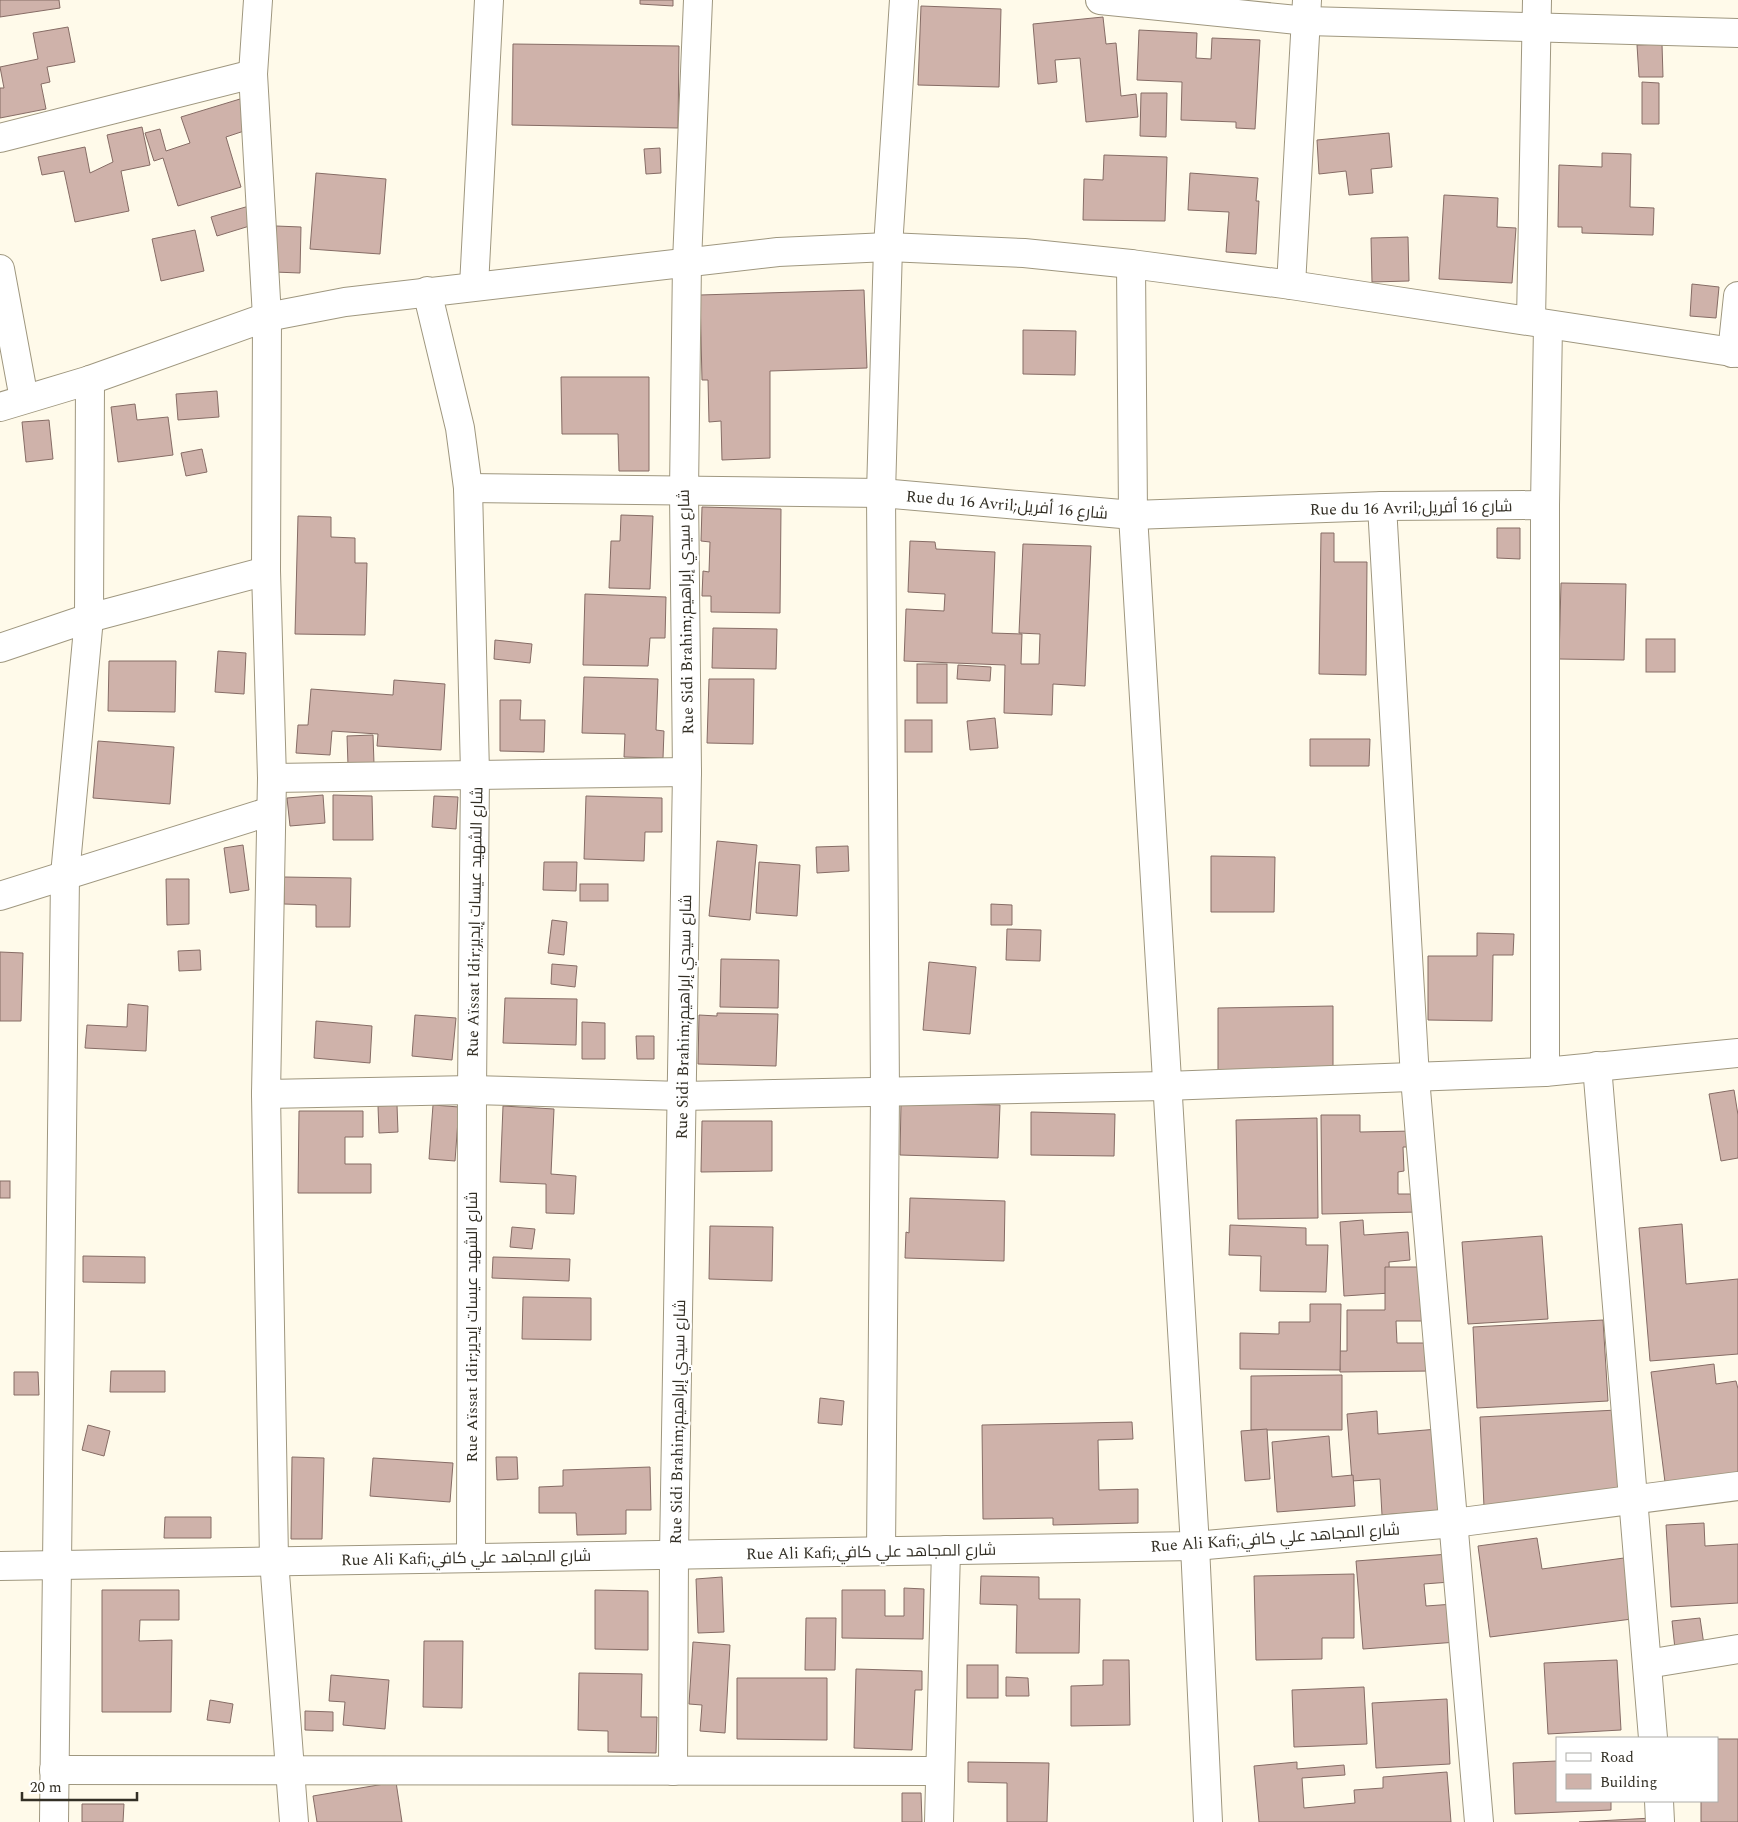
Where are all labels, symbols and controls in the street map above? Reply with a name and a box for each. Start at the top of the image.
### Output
street label: Rue du 16 Avril;شارع 16 أفريل [905,484,1109,526]
street label: Rue Sidi Brahim;شارع سيدي إبراهيم [672,489,701,735]
street label: Rue du 16 Avril;شارع 16 أفريل [1309,494,1513,522]
street label: Rue Aïssat Idir;شارع الشهيد عيسات إيدير [461,786,489,1058]
street label: Rue Sidi Brahim;شارع سيدي إبراهيم [670,894,699,1140]
street label: Rue Aïssat Idir;شارع الشهيد عيسات إيدير [460,1192,484,1462]
street label: Rue Sidi Brahim;شارع سيدي إبراهيم [664,1299,693,1545]
street label: Rue Ali Kafi;شارع المجاهد علي كافي [1150,1517,1401,1560]
street label: Rue Ali Kafi;شارع المجاهد علي كافي [746,1538,996,1567]
street label: Rue Ali Kafi;شارع المجاهد علي كافي [341,1544,591,1573]
legend [1556,1737,1718,1802]
text: Road [1600,1746,1634,1769]
scale bar [22,1770,138,1802]
text: Building [1600,1771,1657,1794]
text: 20 m [30,1776,62,1799]

